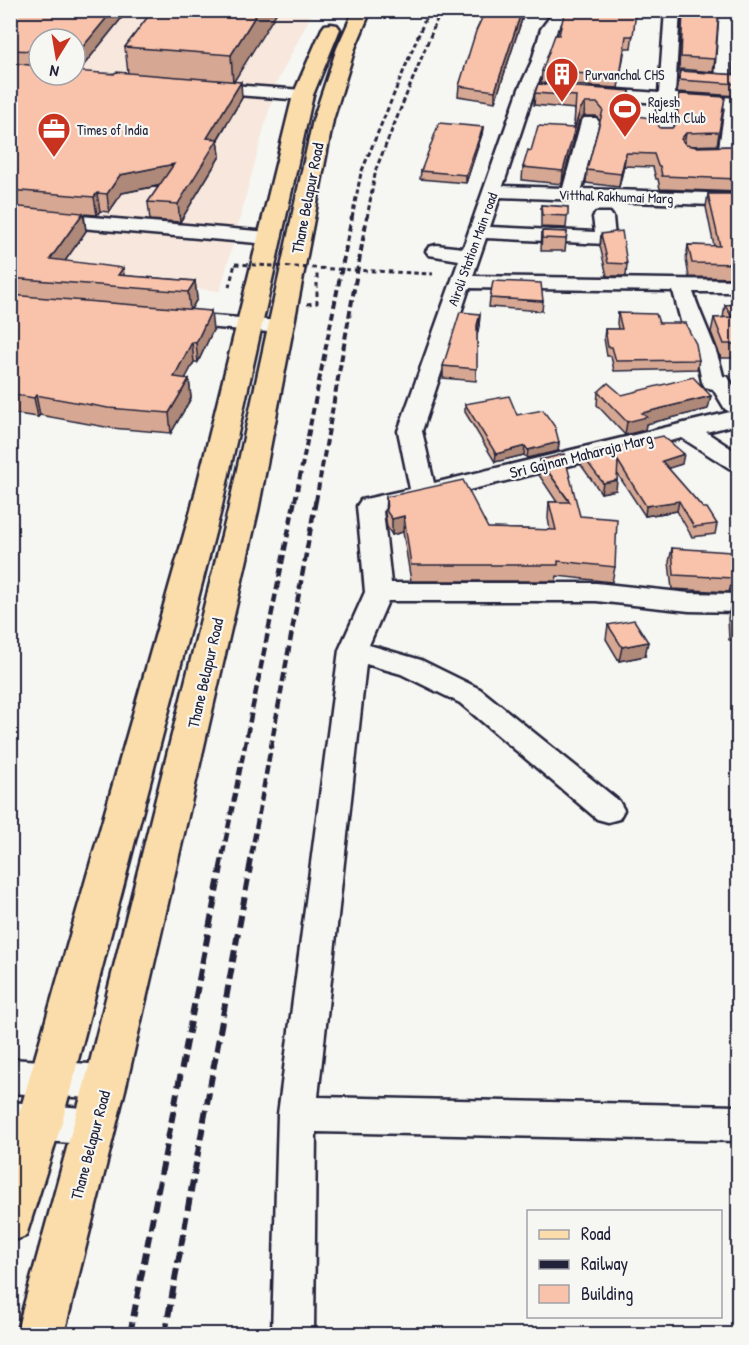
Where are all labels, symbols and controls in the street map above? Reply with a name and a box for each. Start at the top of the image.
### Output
north arrow [27,27,87,87]
building icon: Purvanchal CHS [544,56,580,103]
text: N [47,60,60,83]
place label: Purvanchal CHS [585,65,665,84]
sports icon: Rajesh Health Club [607,91,643,138]
place label: Rajesh Health Club [648,92,706,127]
office icon: Times of India [36,111,72,158]
place label: Times of India [77,120,148,139]
street label: Thane Belapur Road [286,141,328,255]
street label: Vitthal Rakhumai Marg [558,185,674,208]
street label: Airoli Station Main road [443,189,502,308]
street label: Sri Gajnan Maharaja Marg [507,427,655,483]
street label: Thane Belapur Road [182,616,228,730]
street label: Thane Belapur Road [65,1088,115,1202]
legend [527,1210,722,1318]
text: Road [581,1221,611,1246]
text: Railway [581,1251,628,1276]
text: Building [581,1281,633,1306]

